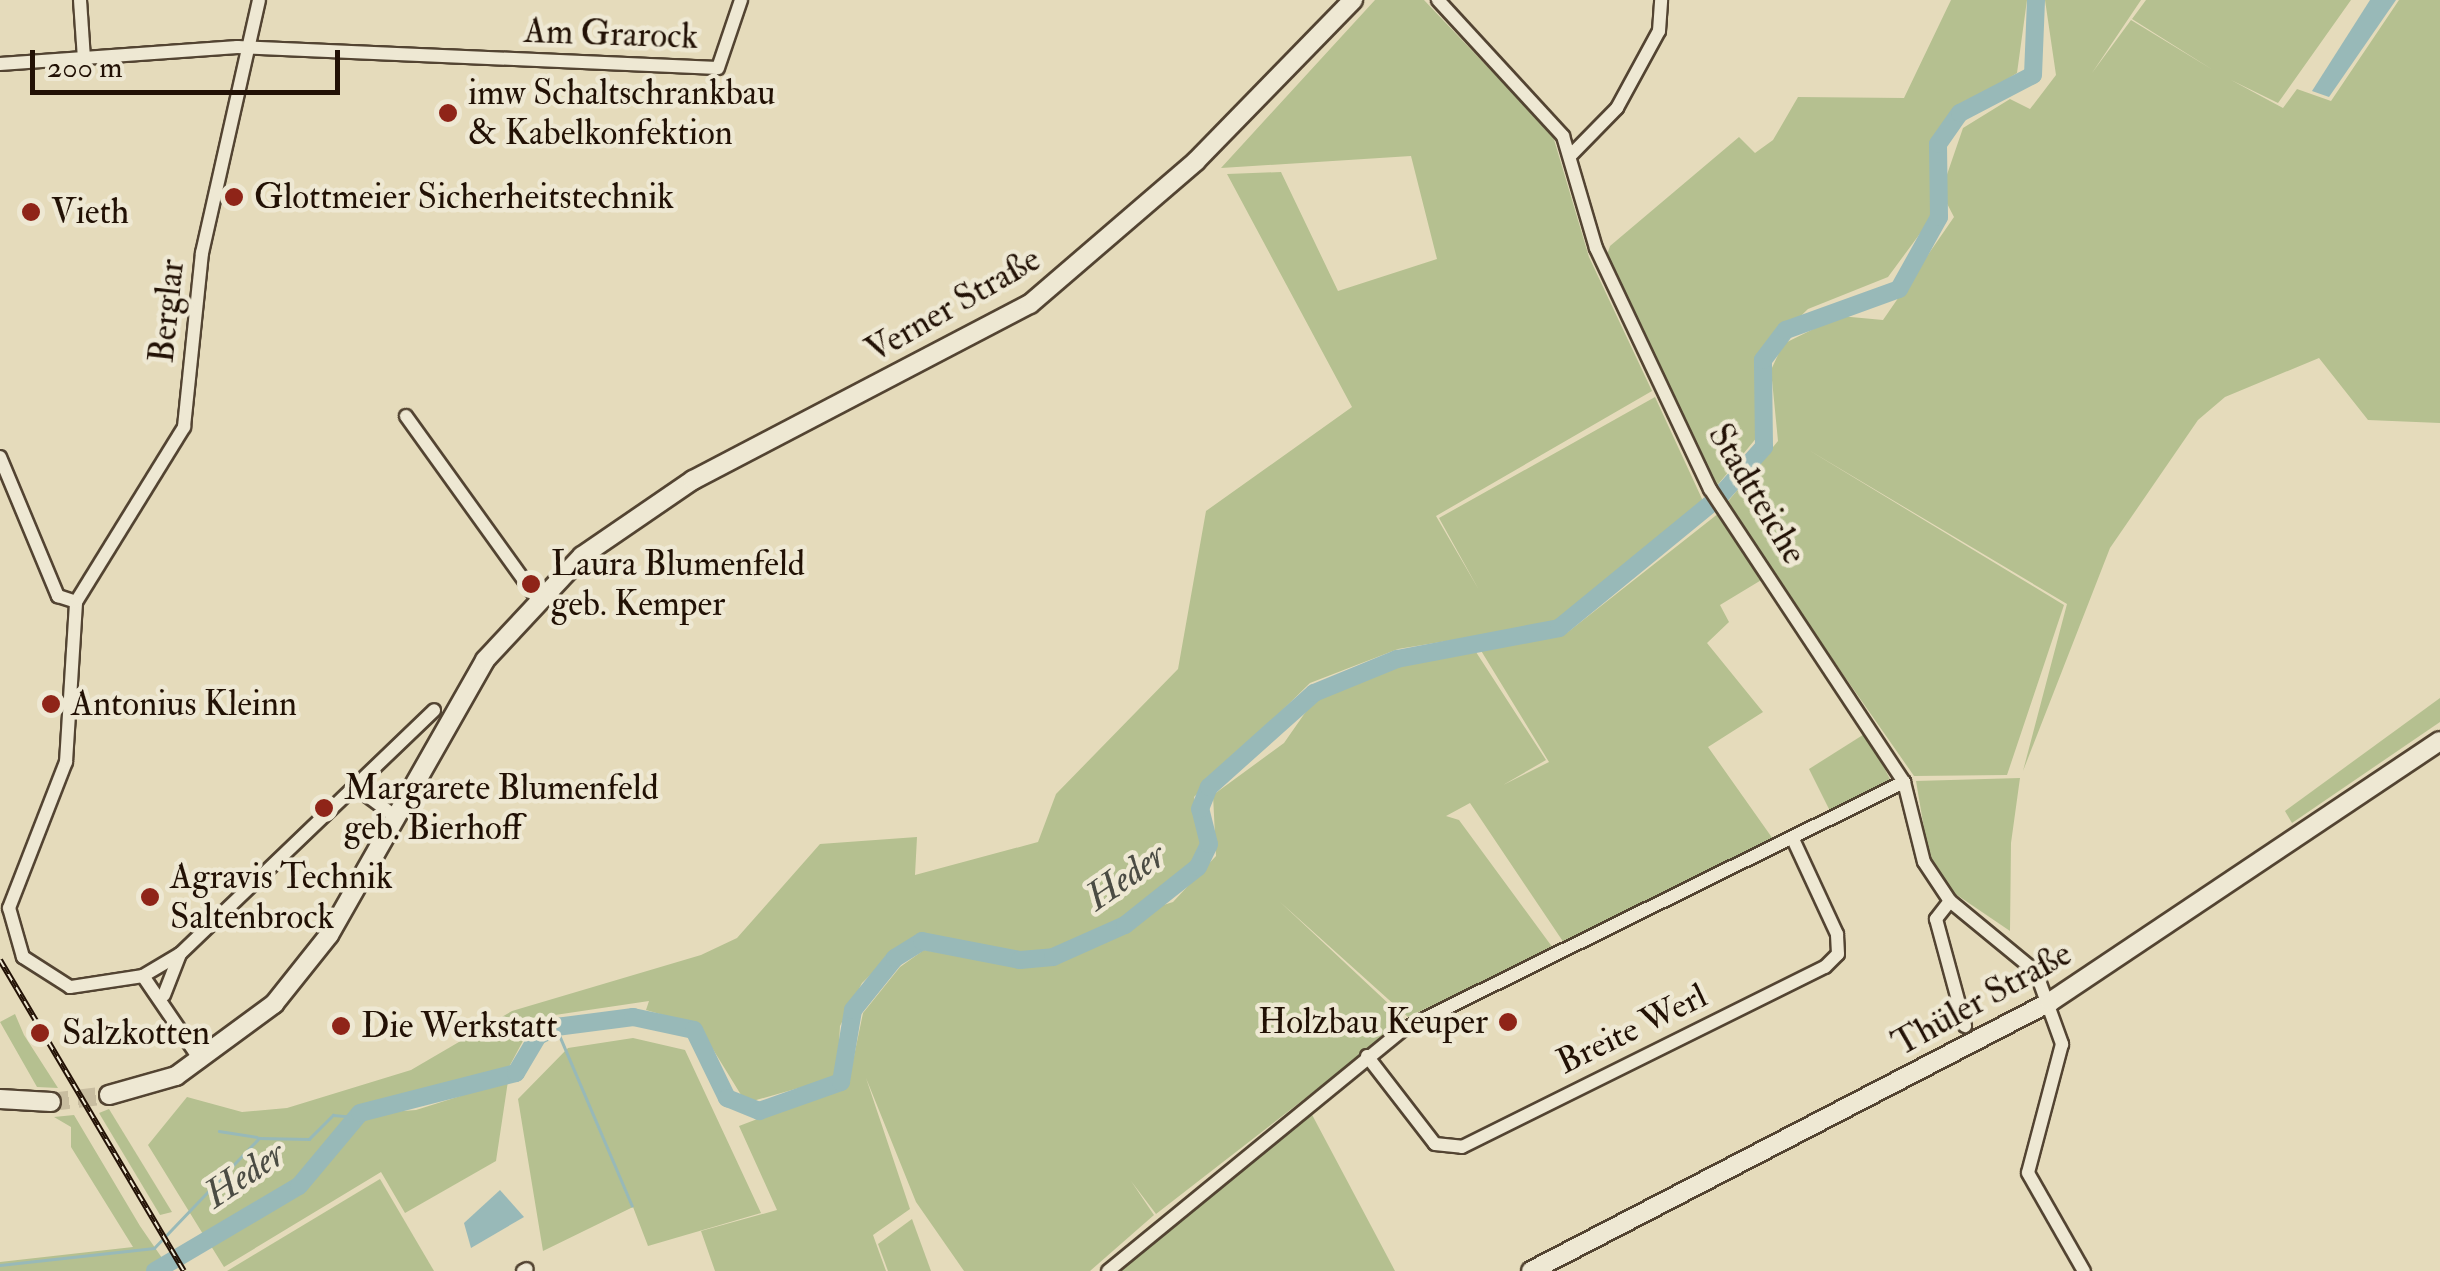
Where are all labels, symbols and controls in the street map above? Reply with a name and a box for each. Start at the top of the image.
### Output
street label: Am Grarock [523,10,699,58]
scale bar [35,30,345,92]
text: 200 m [47,49,123,86]
place label: imw Schaltschrankbau & Kabelkonfektion [468,72,775,154]
marker: imw Schaltschrankbau & Kabelkonfektion [437,102,459,124]
place label: Glottmeier Sicherheitstechnik [254,176,674,218]
marker: Glottmeier Sicherheitstechnik [223,186,245,208]
place label: Vieth [51,191,129,233]
marker: Vieth [20,201,42,223]
street label: Verner Straße [858,238,1048,372]
street label: Berglar [141,257,193,365]
street label: Stadtteiche [1699,416,1815,572]
place label: Laura Blumenfeld geb. Kemper [551,543,805,625]
marker: Laura Blumenfeld geb. Kemper [520,573,542,595]
place label: Antonius Kleinn [71,683,297,725]
marker: Antonius Kleinn [40,693,62,715]
place label: Margarete Blumenfeld geb. Bierhoff [344,767,659,849]
marker: Margarete Blumenfeld geb. Bierhoff [313,797,335,819]
water label: Heder [1077,833,1175,921]
place label: Agravis Technik Saltenbrock [170,856,393,938]
marker: Agravis Technik Saltenbrock [139,886,161,908]
street label: Thüler Straße [1885,933,2079,1065]
street label: Breite Werl [1550,975,1714,1083]
place label: Holzbau Keuper [1258,1001,1488,1043]
place label: Die Werkstatt [361,1005,558,1047]
marker: Holzbau Keuper [1497,1011,1519,1033]
place label: Salzkotten [62,1012,210,1054]
marker: Die Werkstatt [330,1015,352,1037]
marker: Salzkotten [27,1020,53,1046]
water label: Heder [196,1132,294,1218]

